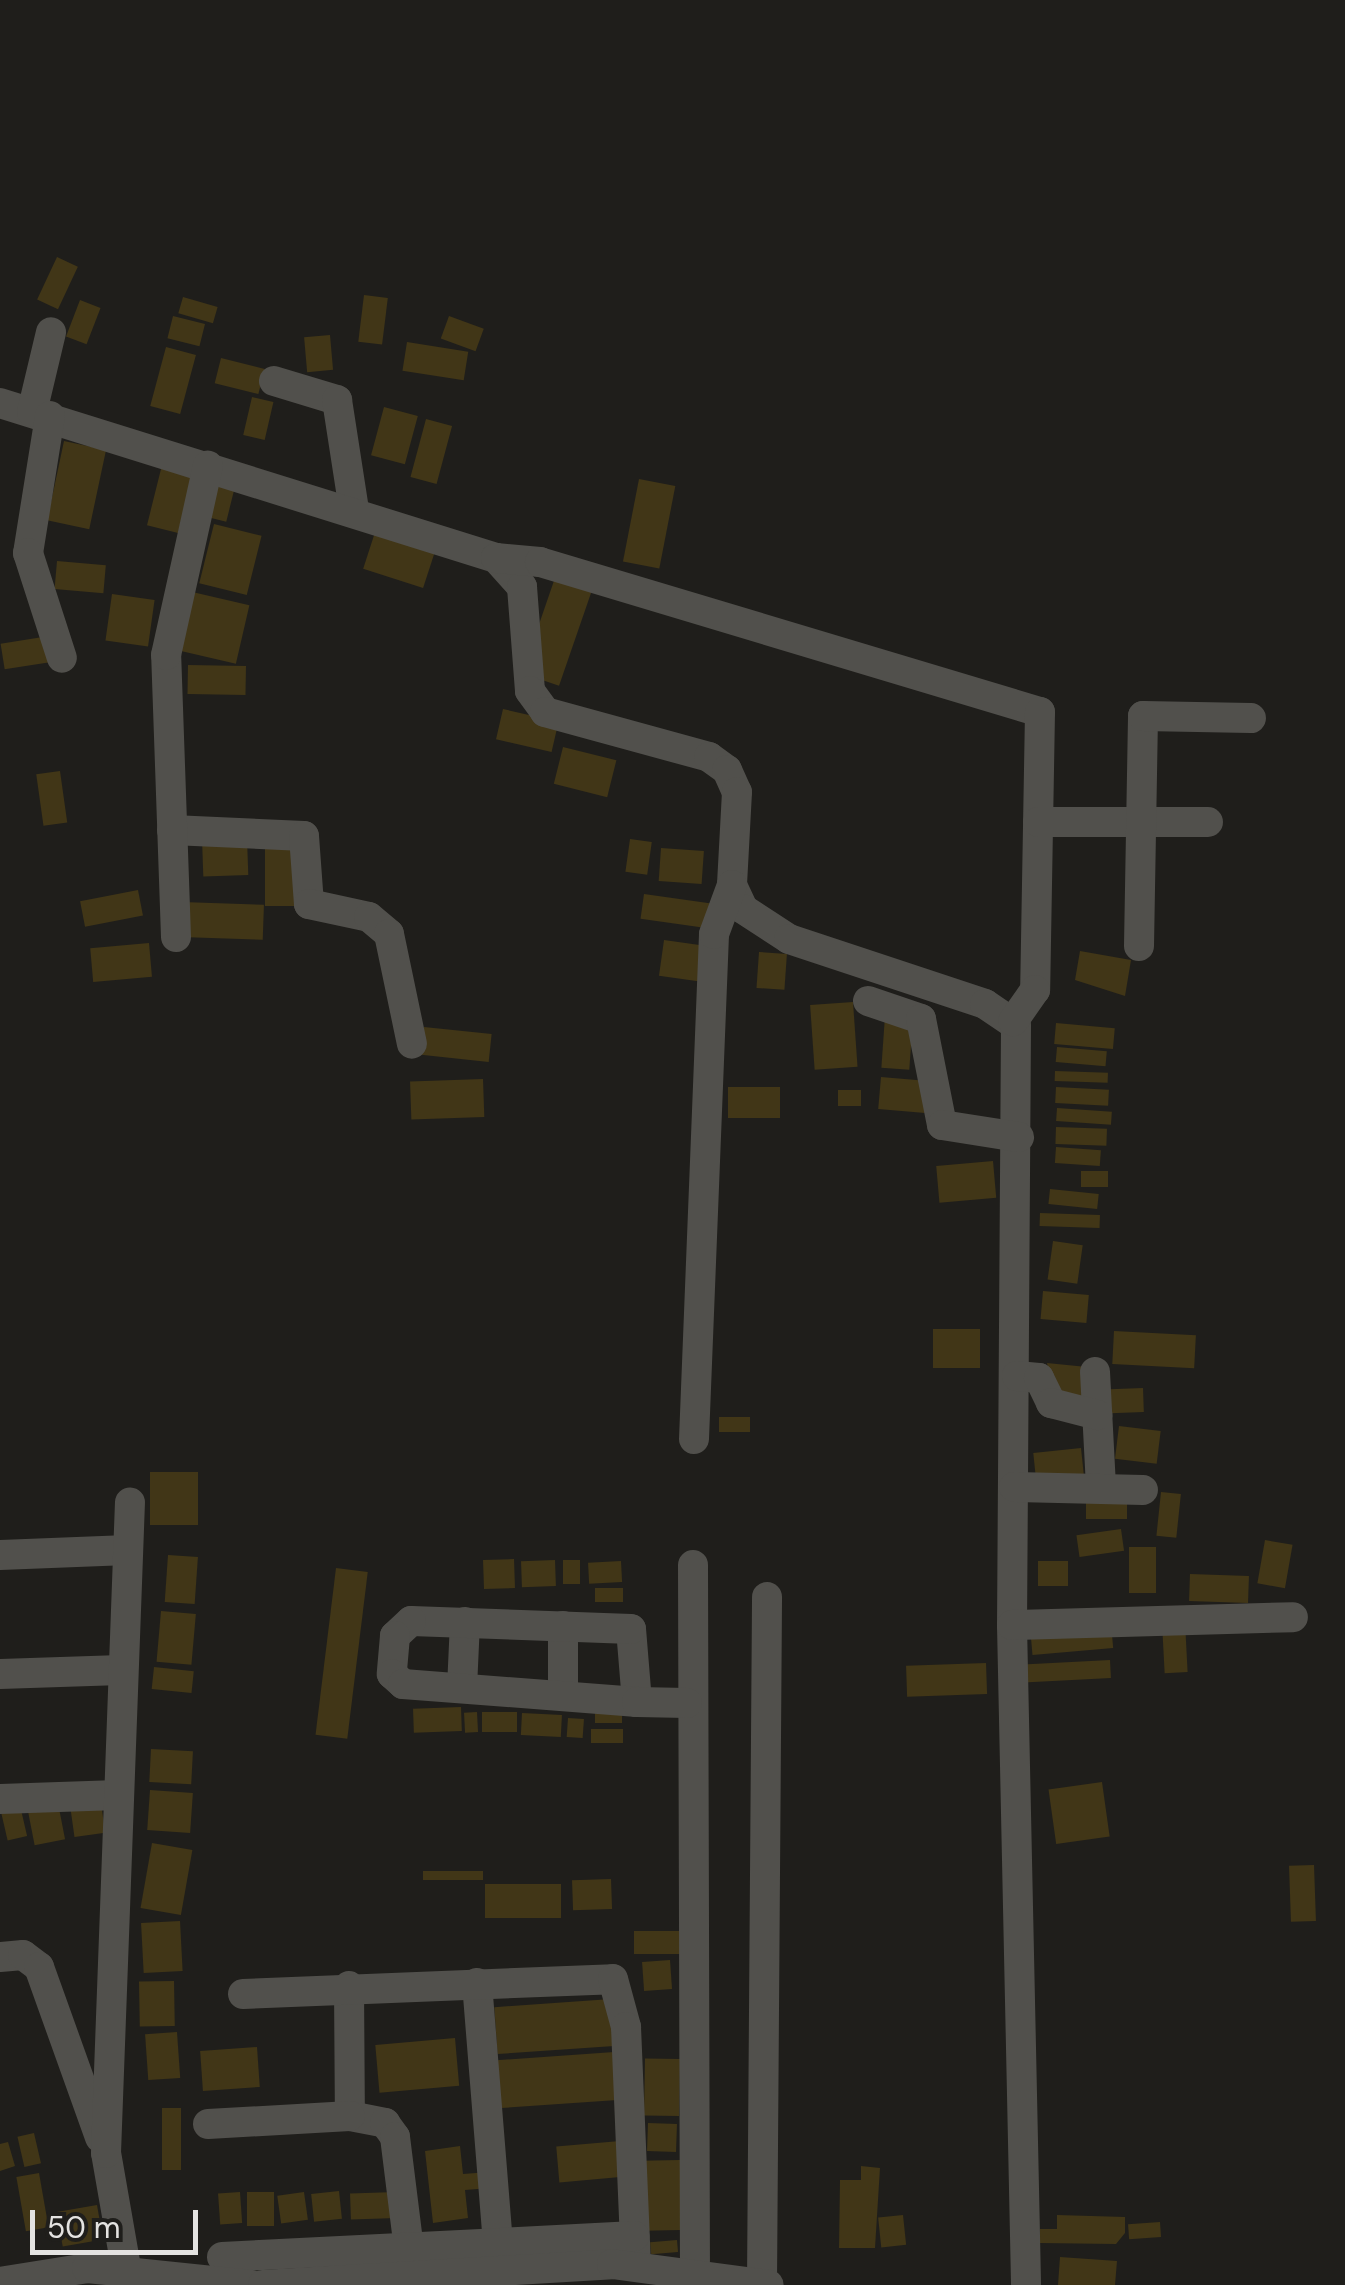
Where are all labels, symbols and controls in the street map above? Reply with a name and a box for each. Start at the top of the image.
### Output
scale bar [35,2190,202,2252]
text: 50 m [47,2208,121,2247]

